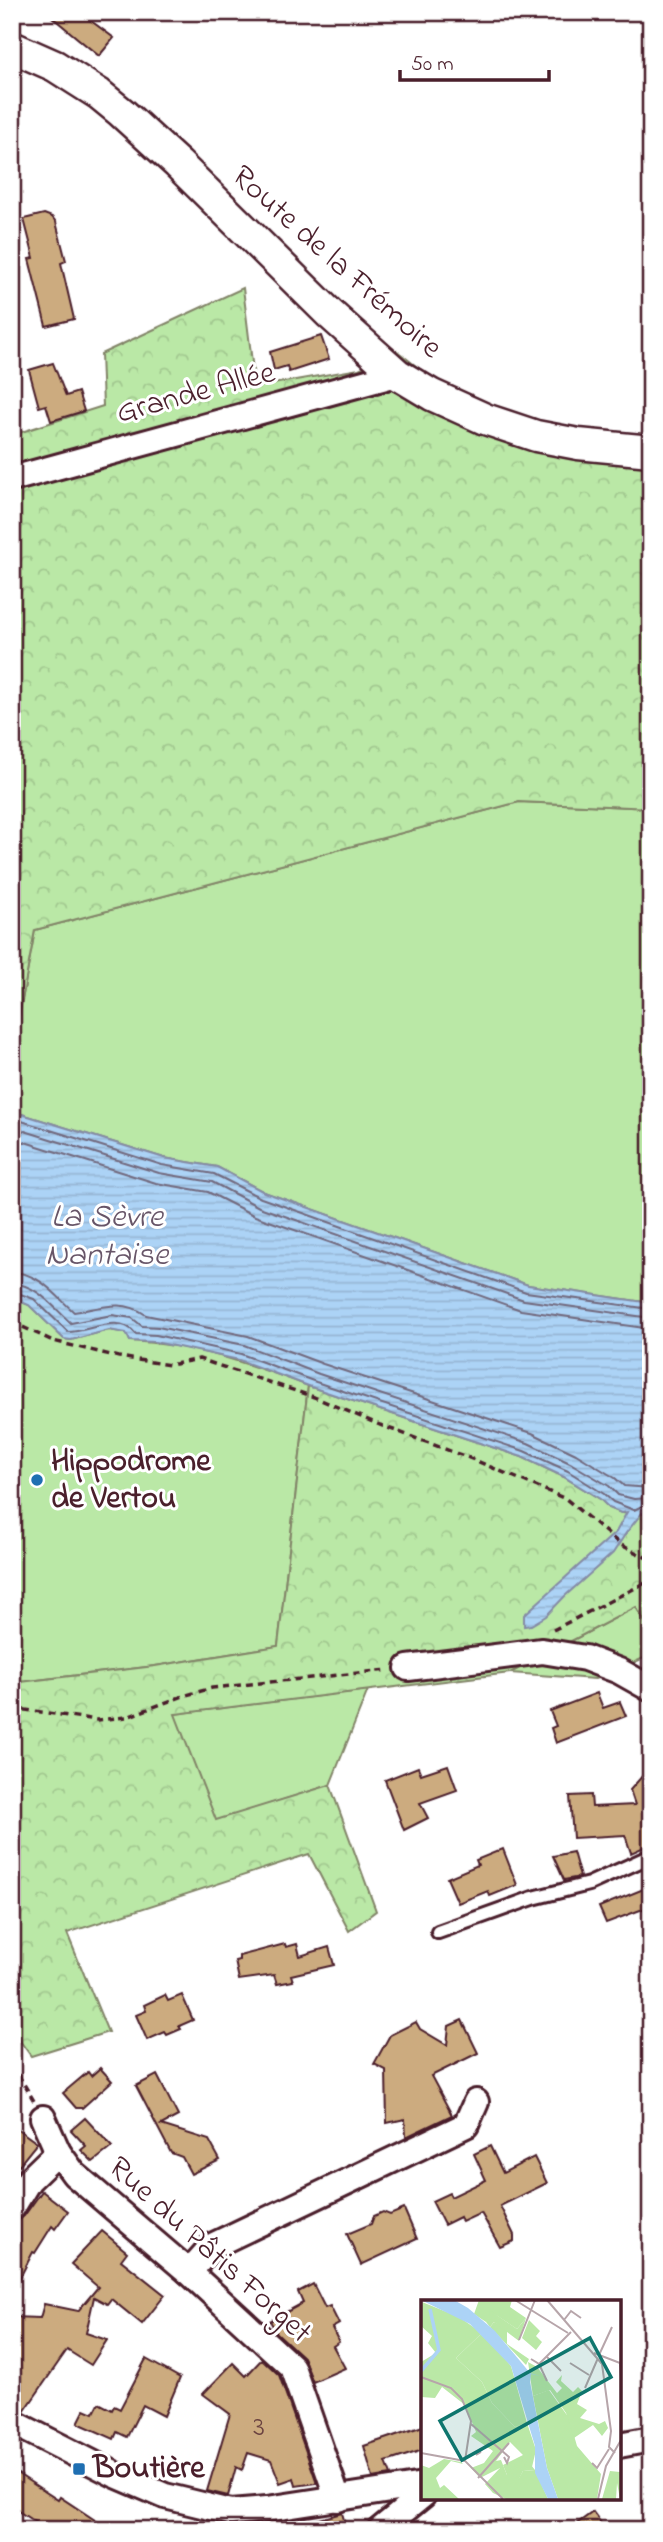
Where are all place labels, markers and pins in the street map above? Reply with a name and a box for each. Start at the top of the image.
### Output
place label: Hippodrome de Vertou [51,1439,212,1523]
marker: Hippodrome de Vertou [29,1472,45,1488]
place label: Boutière [91,2446,206,2493]
marker: Boutière [71,2461,87,2477]

